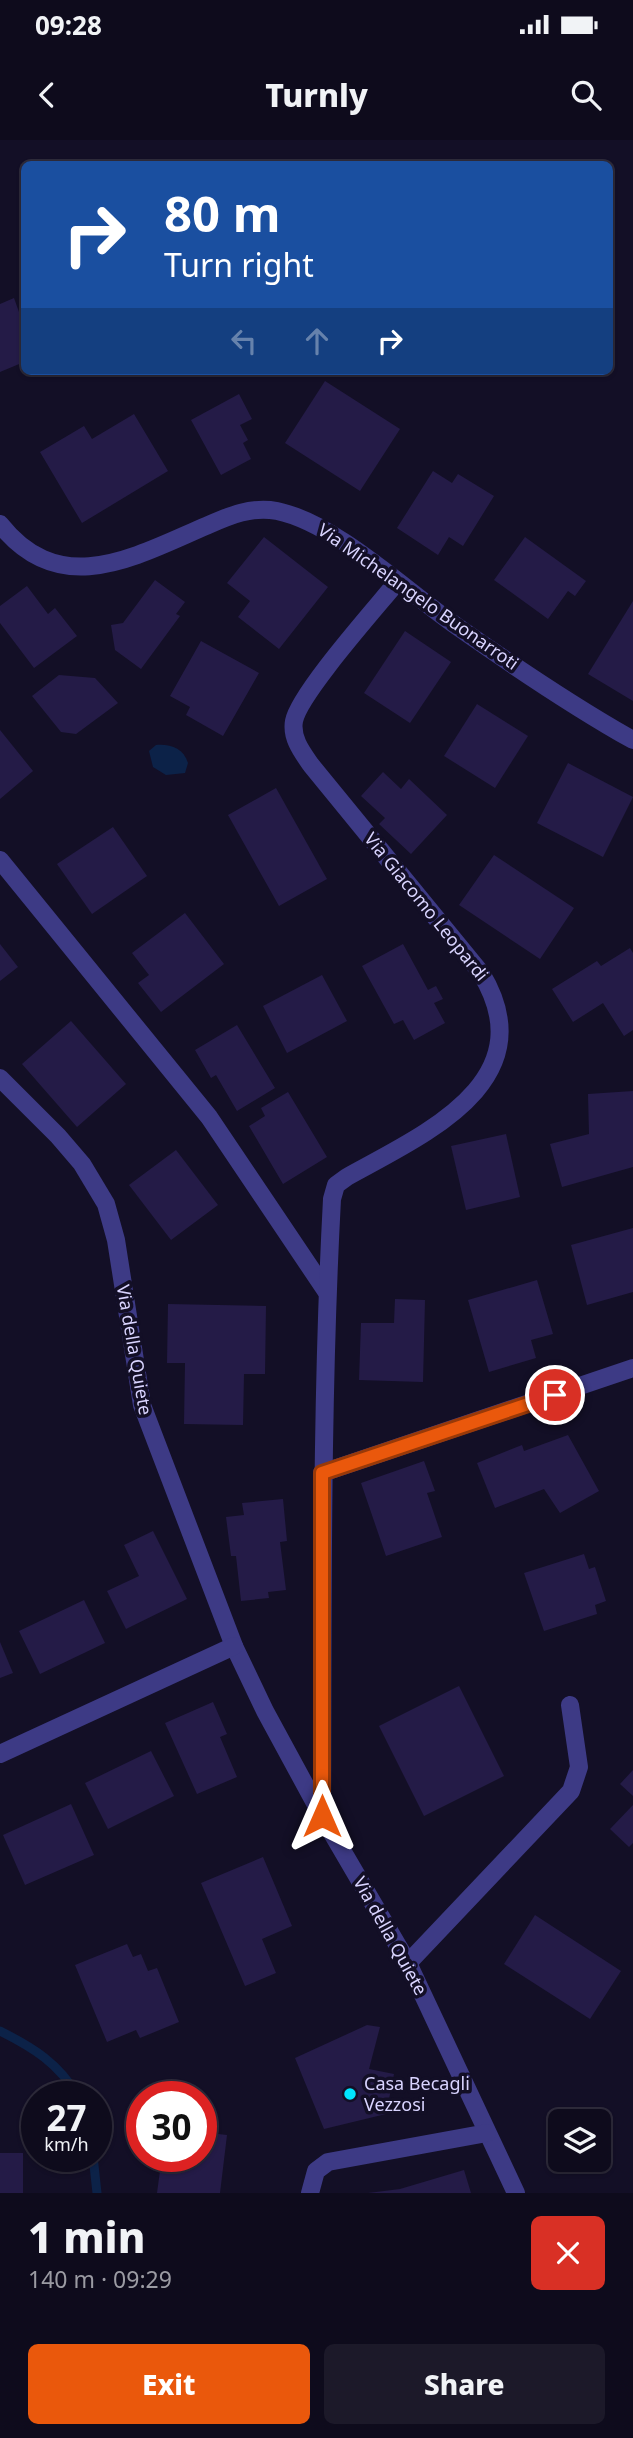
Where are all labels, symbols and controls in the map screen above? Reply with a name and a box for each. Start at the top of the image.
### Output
text: 09:28 [35,7,102,43]
text: Turnly [265,73,368,116]
icon: back [28,76,66,114]
icon: search [567,76,605,114]
text: 80 m [164,180,281,246]
icon: right [49,189,140,280]
text: Turn right [164,243,314,286]
icon: left [225,322,263,360]
icon: ahead [298,322,336,360]
icon: right [371,322,409,360]
street label: Via Michelangelo Buonarroti [313,518,524,675]
street label: Via Giacomo Leopardi [359,827,494,986]
street label: Via della Quiete [112,1283,158,1417]
pin [525,1365,585,1425]
icon: arrive [536,1376,574,1414]
position arrow [285,1779,359,1853]
street label: Via della Quiete [348,1872,433,1999]
place label: Casa Becagli Vezzosi [364,2071,470,2116]
speed limit sign: 30 [126,2081,217,2172]
marker: Casa Becagli Vezzosi [342,2086,358,2102]
text: 27 [46,2094,87,2141]
map controls [548,2109,611,2172]
button: layers [548,2109,611,2172]
text: km/h [44,2132,89,2156]
text: 1 min [28,2208,145,2265]
button: close [531,2216,605,2290]
text: 140 m · 09:29 [28,2263,172,2295]
button: Exit [28,2344,310,2424]
button: Share [324,2344,605,2424]

